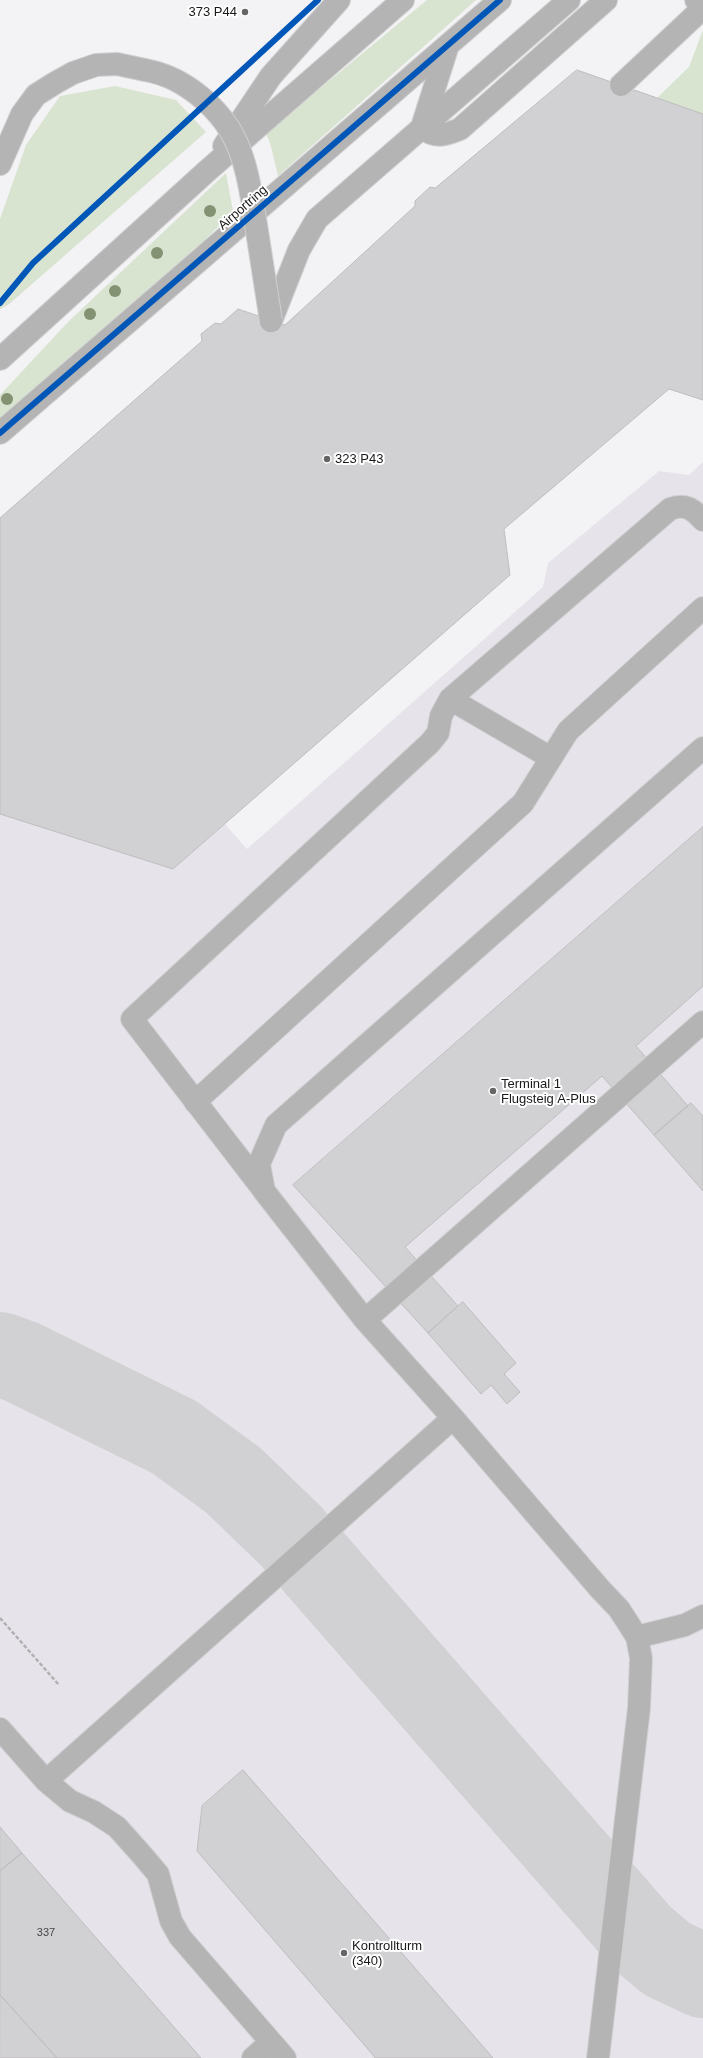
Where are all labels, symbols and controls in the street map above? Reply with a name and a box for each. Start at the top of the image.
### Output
place label: 373 P44 [189,4,237,20]
marker: 373 P44 [240,7,250,17]
street label: Airportring [215,182,271,234]
place label: 323 P43 [335,451,383,467]
marker: 323 P43 [322,454,332,464]
place label: Terminal 1 Flugsteig A-Plus [501,1076,596,1107]
marker: Terminal 1 Flugsteig A-Plus [488,1086,498,1096]
house number: 337 [37,1926,55,1940]
place label: Kontrollturm (340) [352,1938,422,1969]
marker: Kontrollturm (340) [339,1948,349,1958]

